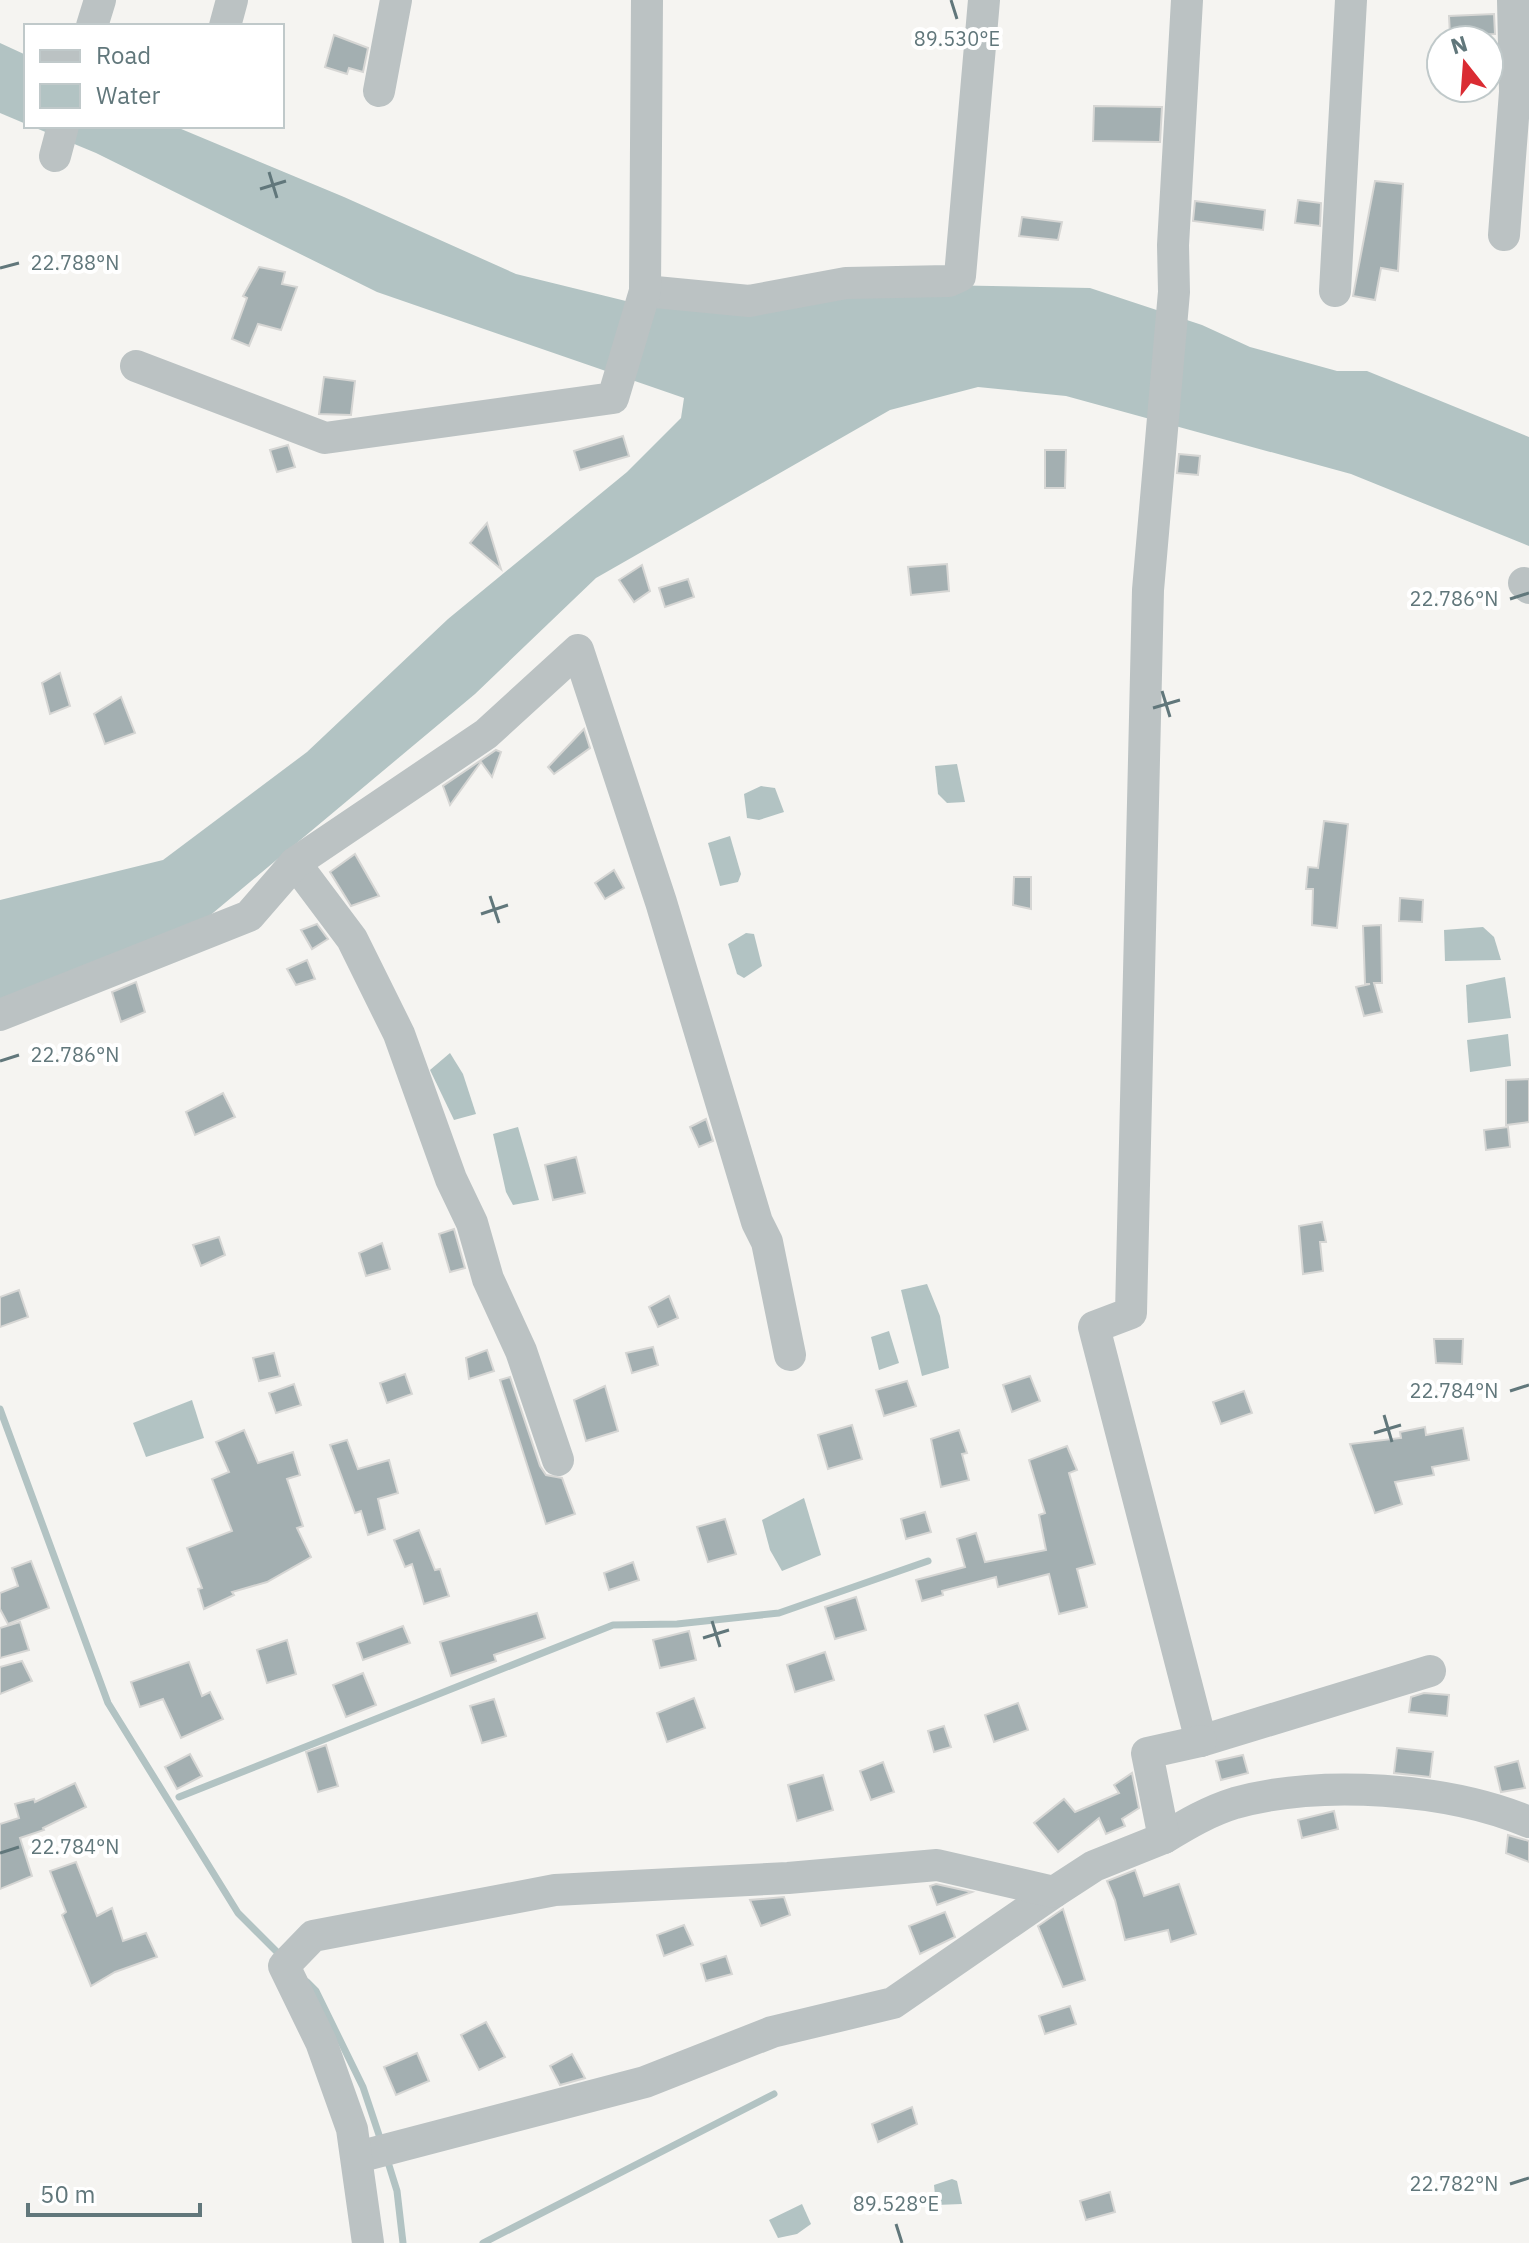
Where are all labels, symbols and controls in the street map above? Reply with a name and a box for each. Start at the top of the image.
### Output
legend [24,24,284,128]
north arrow [1425,24,1505,104]
text: 89.530°E [914,25,1000,52]
text: N [1447,28,1471,61]
text: Road [96,39,151,71]
text: Water [96,79,160,111]
text: 22.788°N [31,249,119,276]
text: 22.786°N [1410,585,1498,612]
text: 22.786°N [31,1041,119,1068]
text: 22.784°N [1410,1377,1498,1404]
text: 22.784°N [31,1833,119,1860]
scale bar [28,2167,200,2217]
text: 22.782°N [1410,2170,1498,2197]
text: 50 m [40,2178,95,2210]
text: 89.528°E [853,2190,939,2217]

